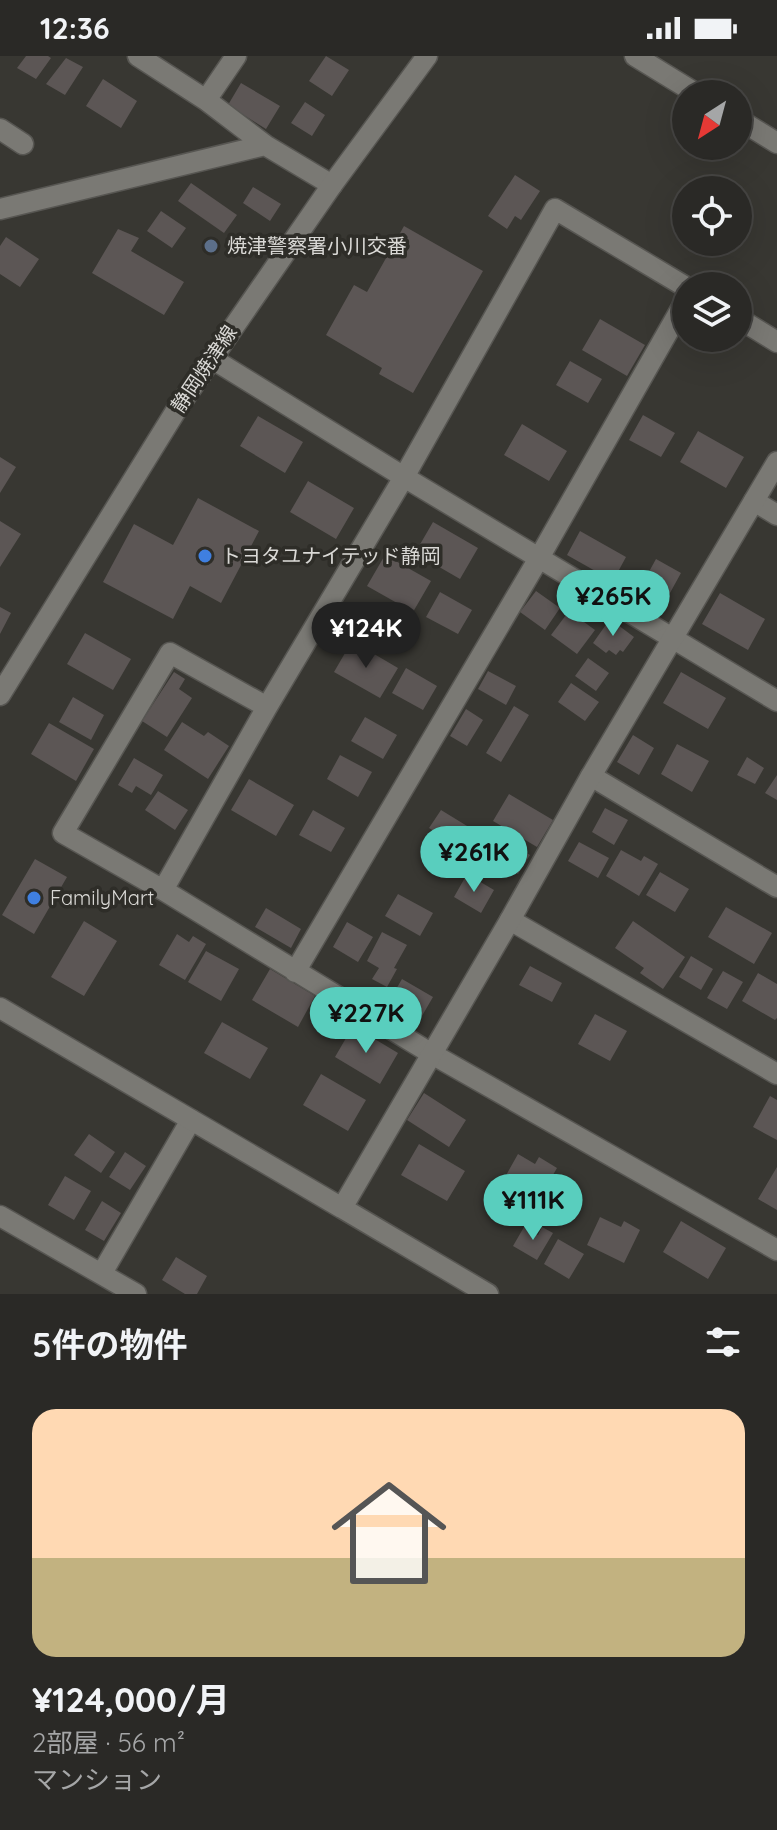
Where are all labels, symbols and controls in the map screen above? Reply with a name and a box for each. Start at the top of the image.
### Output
text: 12:36 [40,9,110,47]
north arrow [672,80,752,160]
map controls [672,80,752,352]
button: locate [672,176,752,256]
place label: 焼津警察署小川交番 [227,233,407,258]
marker: 焼津警察署小川交番 [202,237,220,255]
button: layers [672,272,752,352]
street label: 静岡焼津線 [165,320,242,417]
place label: トヨタユナイテッド静岡 [221,543,441,568]
marker: トヨタユナイテッド静岡 [196,547,214,565]
pin: ¥265K [557,570,669,638]
text: ¥265K [575,579,651,612]
pin: ¥124K [310,602,422,670]
text: ¥124K [330,611,402,644]
pin: ¥261K [418,826,530,894]
text: ¥261K [438,835,510,868]
place label: FamilyMart [50,885,155,910]
marker: FamilyMart [25,889,43,907]
pin: ¥227K [310,987,422,1055]
text: ¥227K [328,996,404,1029]
pin: ¥111K [477,1174,589,1242]
text: ¥111K [502,1183,564,1216]
icon: filters [701,1320,745,1364]
text: 5件の物件 [32,1323,188,1366]
icon: home [317,1461,461,1605]
text: ¥124,000/月 [32,1678,230,1721]
text: 2部屋 · 56 m² [32,1726,185,1759]
text: マンション [32,1763,162,1796]

